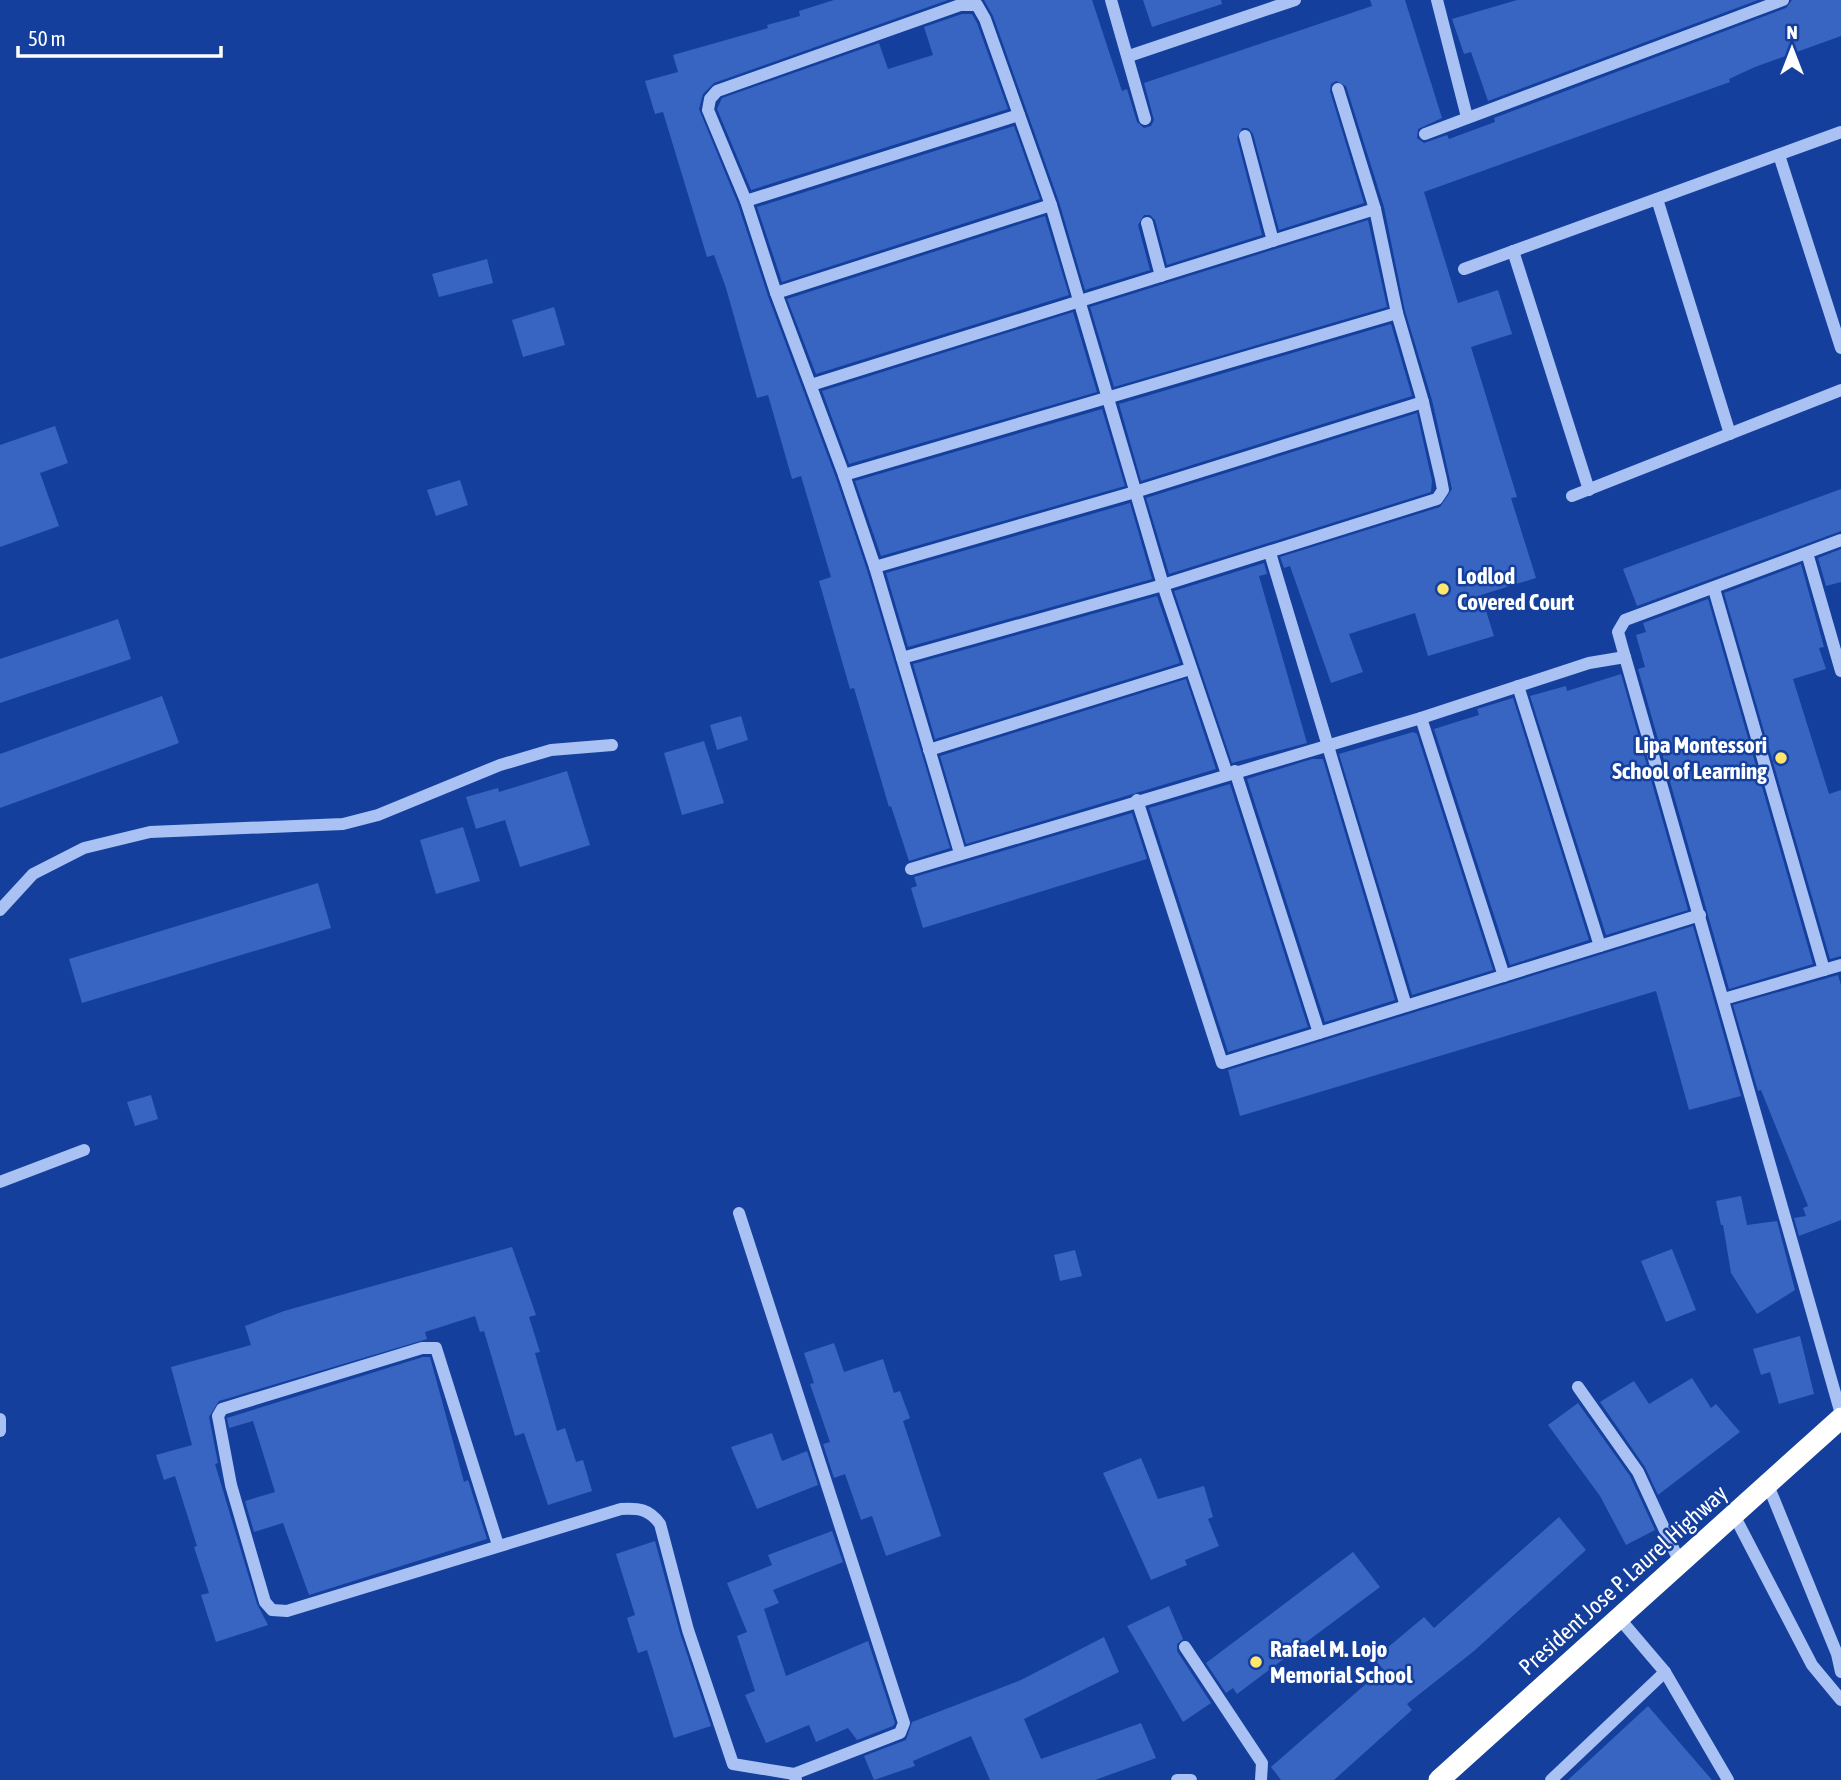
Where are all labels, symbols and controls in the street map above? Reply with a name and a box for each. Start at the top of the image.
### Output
scale bar [18,14,220,58]
north arrow [1757,14,1827,84]
text: N [1786,21,1798,43]
text: 50 m [28,26,66,50]
place label: Lodlod Covered Court [1457,563,1575,615]
marker: Lodlod Covered Court [1435,581,1451,597]
place label: Lipa Montessori School of Learning [1612,732,1767,784]
marker: Lipa Montessori School of Learning [1773,750,1789,766]
street label: President Jose P. Laurel Highway [1514,1480,1732,1680]
place label: Rafael M. Lojo Memorial School [1270,1636,1413,1688]
marker: Rafael M. Lojo Memorial School [1248,1654,1264,1670]

